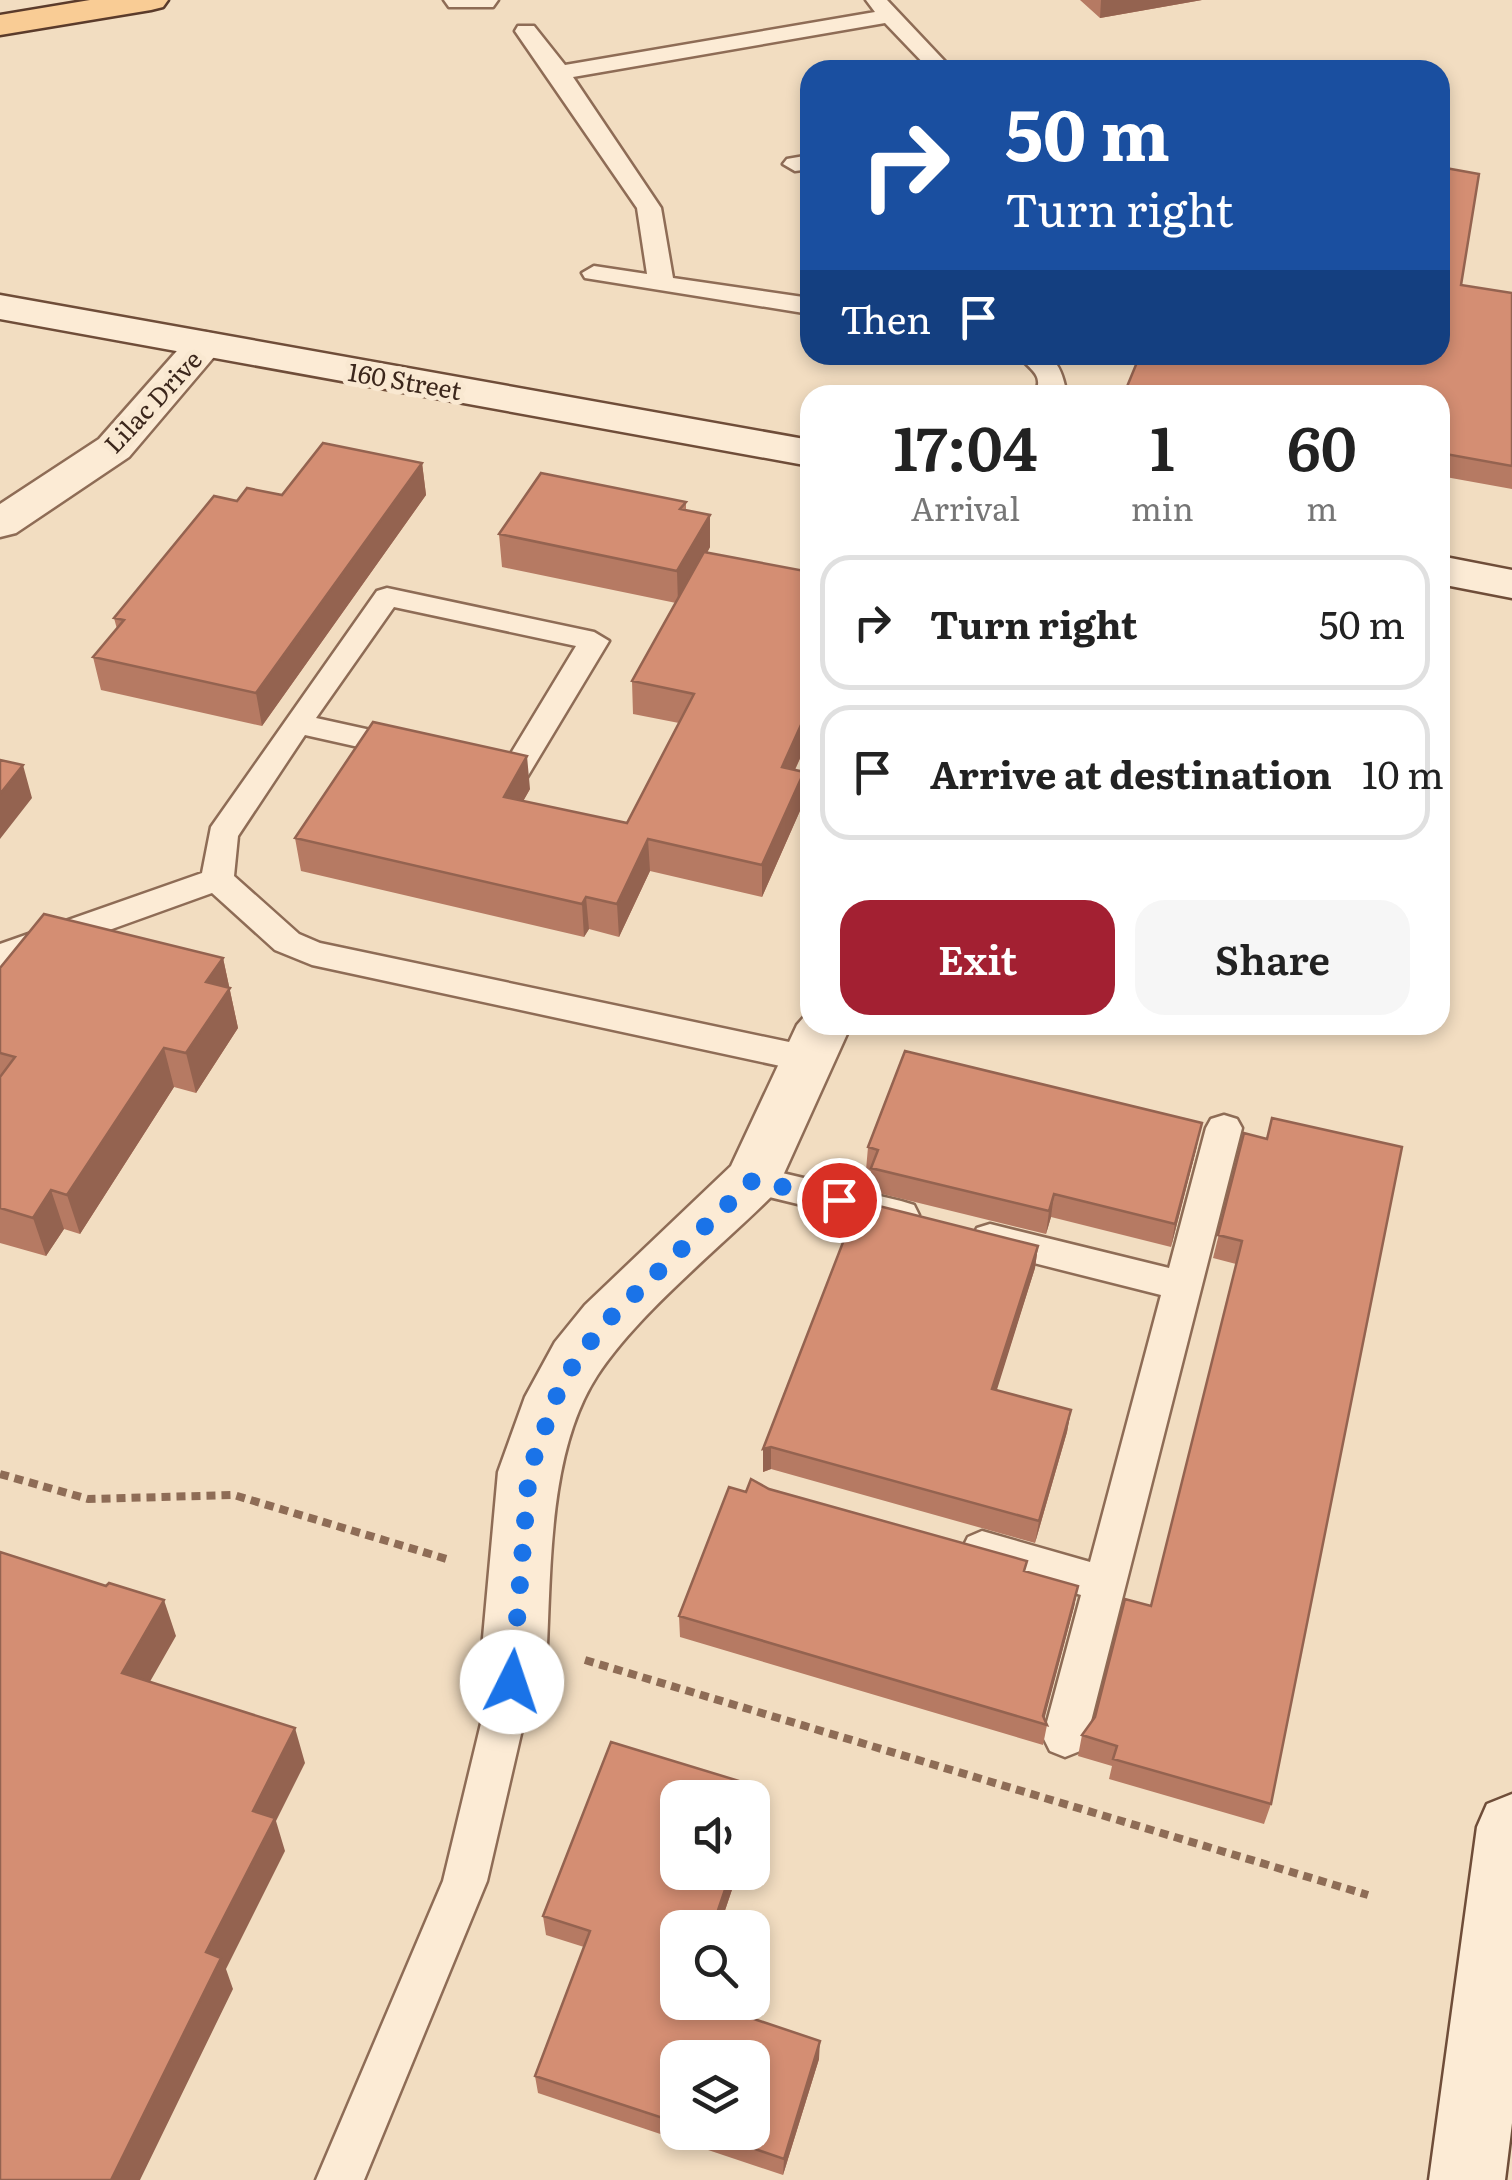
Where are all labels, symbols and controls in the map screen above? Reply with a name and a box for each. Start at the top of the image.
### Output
text: 50 m [1005,79,1170,183]
icon: right [840,100,970,230]
text: Turn right [1005,174,1233,241]
text: Then [840,289,931,346]
icon: arrive [951,290,1006,345]
street label: Lilac Drive [94,341,210,461]
street label: 160 Street [345,352,465,408]
text: 17:04 [893,400,1038,489]
text: 1 [1150,400,1175,489]
text: 60 [1287,400,1357,489]
text: Arrival [911,483,1020,531]
text: min [1131,483,1194,531]
text: m [1306,483,1337,531]
text: Turn right [930,594,1137,651]
text: 50 m [1319,594,1405,651]
icon: right [845,595,900,650]
text: Arrive at destination [930,744,1332,801]
text: 10 m [1362,744,1444,801]
icon: arrive [845,745,900,800]
button: Exit [840,900,1115,1015]
button: Share [1135,900,1410,1015]
pin [797,1158,882,1243]
icon: arrive [812,1173,867,1228]
position arrow [460,1630,564,1734]
map controls [660,1780,770,2150]
button: sound [660,1780,770,1890]
button: search [660,1910,770,2020]
button: layers [660,2040,770,2150]

